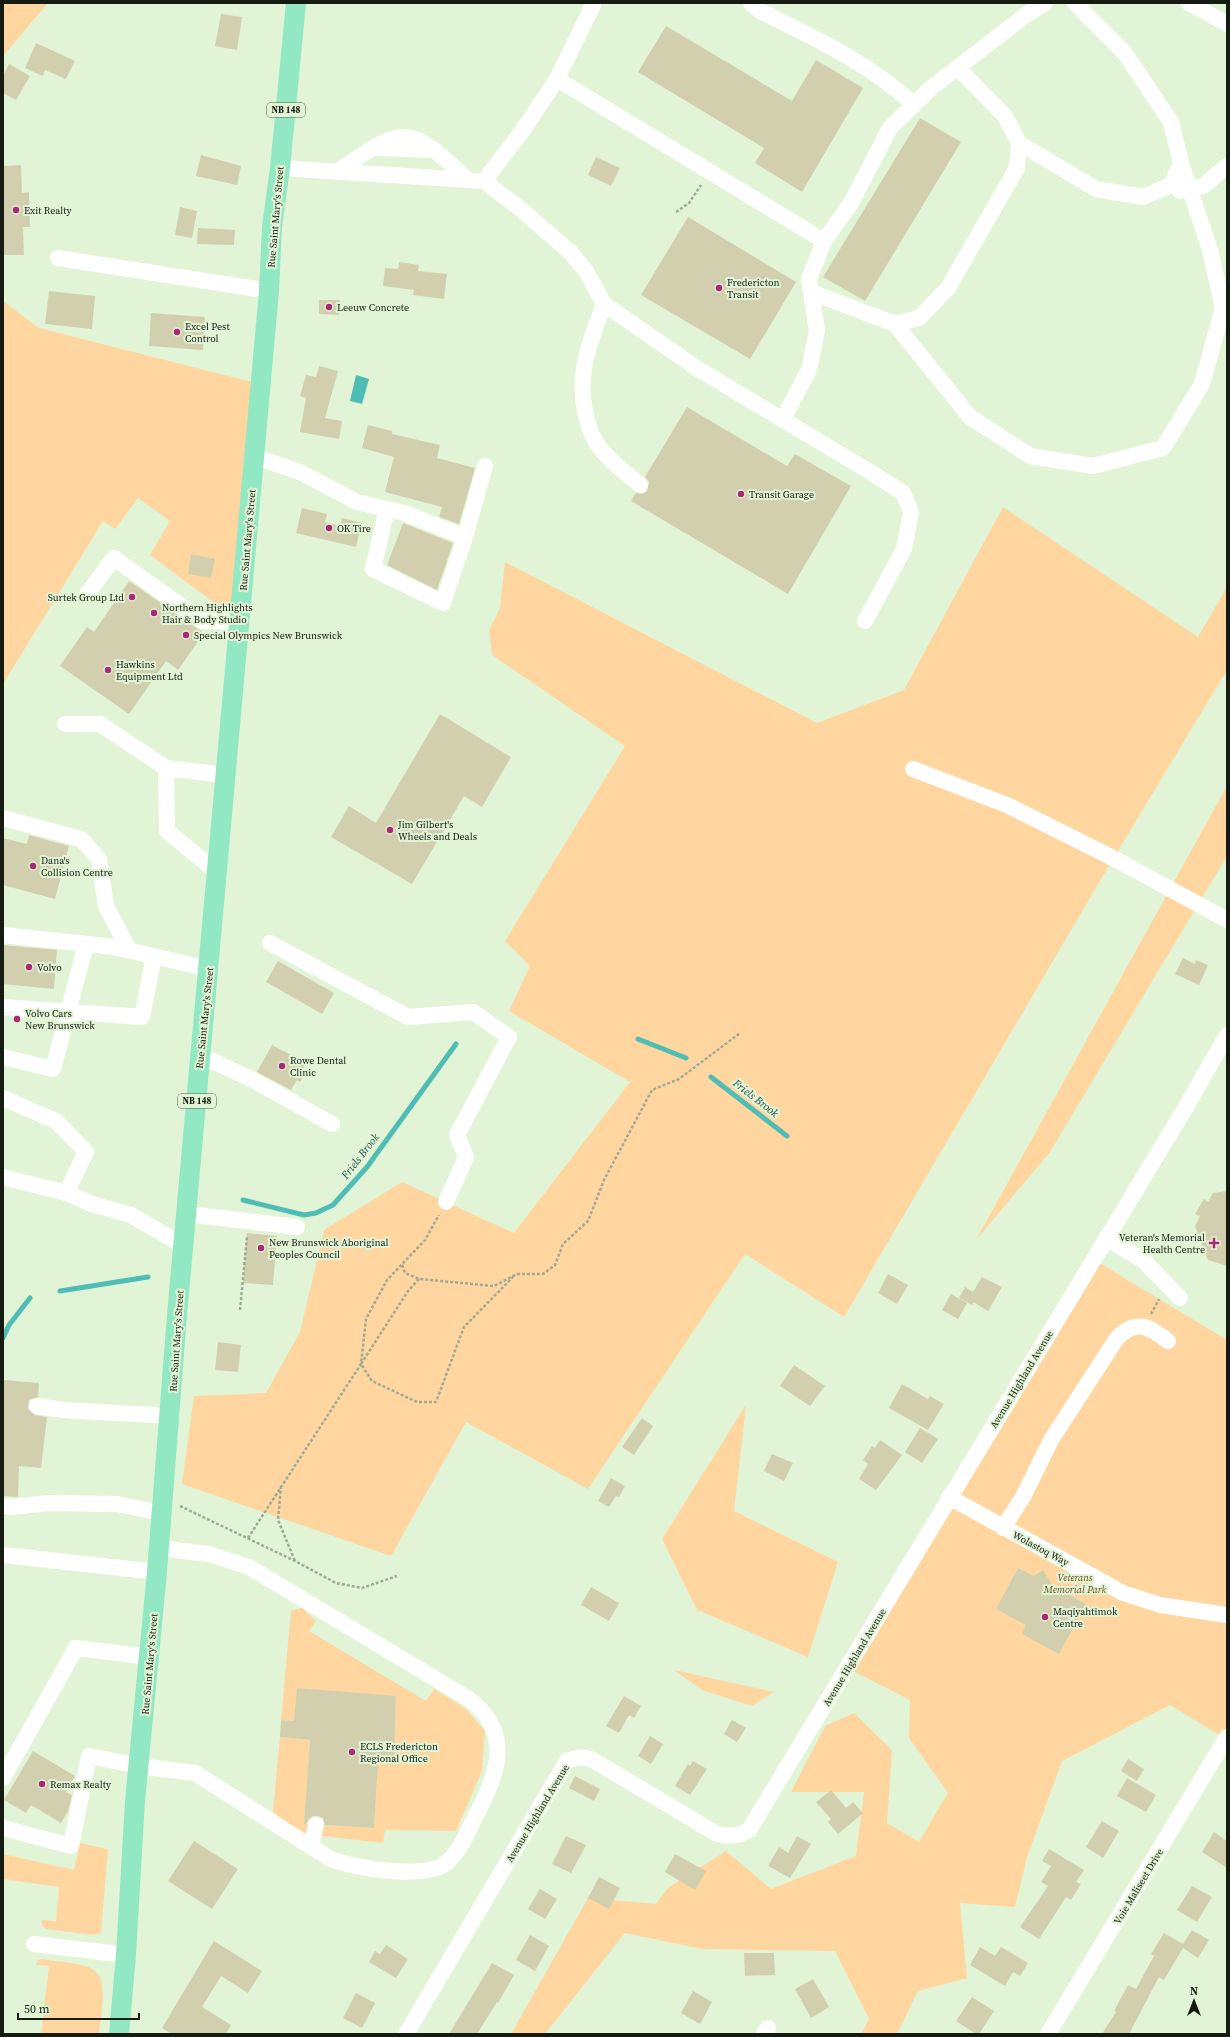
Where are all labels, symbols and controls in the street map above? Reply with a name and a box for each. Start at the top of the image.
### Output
road number: NB 148 [267,103,305,117]
street label: Rue Saint Mary's Street [265,165,286,268]
place label: Exit Realty [24,204,73,217]
marker: Exit Realty [11,205,21,215]
place label: Fredericton Transit [727,276,779,301]
marker: Fredericton Transit [714,283,724,293]
place label: Leeuw Concrete [337,301,409,314]
marker: Leeuw Concrete [324,302,334,312]
place label: Excel Pest Control [185,320,230,345]
marker: Excel Pest Control [172,327,182,337]
street label: Rue Saint Mary's Street [237,488,258,591]
place label: Transit Garage [749,488,814,501]
marker: Transit Garage [736,489,746,499]
place label: OK Tire [337,522,371,535]
marker: OK Tire [324,523,334,533]
place label: Surtek Group Ltd [48,591,124,604]
marker: Surtek Group Ltd [127,592,137,602]
place label: Northern Highlights Hair & Body Studio [162,601,253,626]
marker: Northern Highlights Hair & Body Studio [149,608,159,618]
place label: Special Olympics New Brunswick [194,629,343,642]
marker: Special Olympics New Brunswick [181,630,191,640]
place label: Hawkins Equipment Ltd [116,658,183,683]
marker: Hawkins Equipment Ltd [103,665,113,675]
place label: Jim Gilbert's Wheels and Deals [397,818,477,843]
marker: Jim Gilbert's Wheels and Deals [385,825,395,835]
place label: Dana's Collision Centre [41,854,113,879]
marker: Dana's Collision Centre [28,861,38,871]
place label: Volvo [37,961,62,974]
marker: Volvo [24,962,34,972]
street label: Rue Saint Mary's Street [193,966,216,1069]
place label: Volvo Cars New Brunswick [25,1007,95,1032]
marker: Volvo Cars New Brunswick [12,1014,22,1024]
place label: Rowe Dental Clinic [290,1054,346,1079]
marker: Rowe Dental Clinic [277,1061,287,1071]
water label: Friels Brook [729,1075,782,1121]
road number: NB 148 [178,1094,216,1108]
water label: Friels Brook [337,1130,383,1183]
place label: Veteran's Memorial Health Centre [1119,1231,1205,1256]
place label: New Brunswick Aboriginal Peoples Council [269,1236,389,1261]
marker: Veteran's Memorial Health Centre [1208,1237,1220,1249]
marker: New Brunswick Aboriginal Peoples Council [256,1243,266,1253]
street label: Rue Saint Mary's Street [166,1289,187,1392]
street label: Avenue Highland Avenue [987,1328,1056,1431]
street label: Wolastoq Way [1010,1528,1072,1569]
park label: Veterans Memorial Park [1043,1571,1107,1596]
place label: Maqiyahtimok Centre [1053,1605,1118,1630]
street label: Avenue Highland Avenue [820,1606,889,1709]
street label: Rue Saint Mary's Street [139,1612,160,1715]
marker: Maqiyahtimok Centre [1040,1612,1050,1622]
place label: ECLS Fredericton Regional Office [360,1740,438,1765]
marker: ECLS Fredericton Regional Office [347,1747,357,1757]
street label: Avenue Highland Avenue [503,1762,572,1865]
place label: Remax Realty [50,1778,112,1791]
marker: Remax Realty [37,1779,47,1789]
street label: Voie Maliseet Drive [1111,1846,1166,1926]
north arrow [1174,1981,1214,2021]
text: N [1190,1984,1198,1999]
scale bar [18,1995,139,2021]
text: 50 m [24,2001,50,2017]

